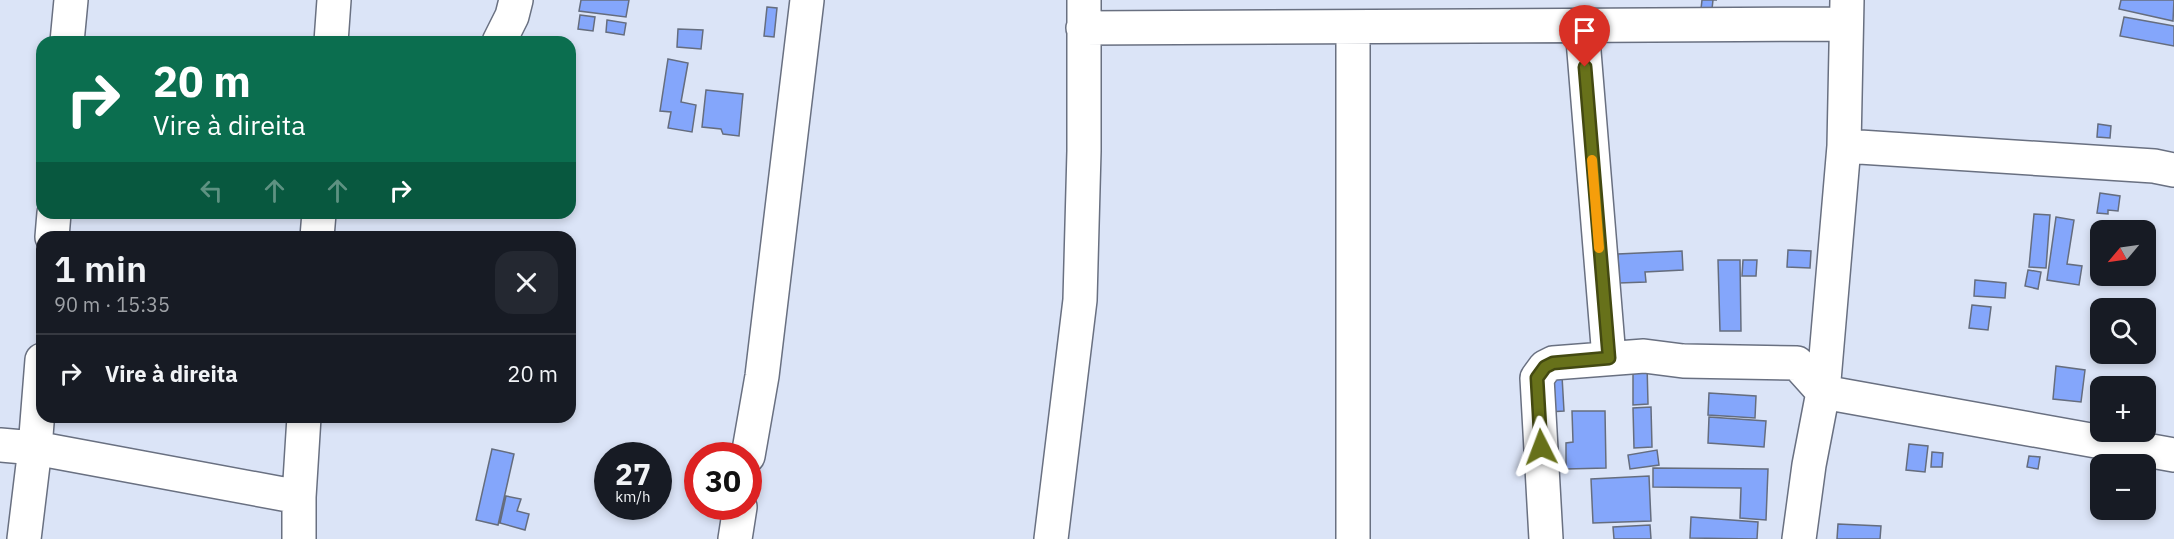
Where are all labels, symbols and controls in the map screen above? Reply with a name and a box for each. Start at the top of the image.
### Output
pin [1559,5,1610,67]
icon: arrive [1568,14,1601,47]
text: 20 m [153,54,251,109]
icon: right [54,60,132,138]
text: Vire à direita [153,107,306,142]
icon: left [195,174,228,207]
icon: ahead [258,174,291,207]
icon: ahead [321,174,354,207]
icon: right [384,174,417,207]
north arrow [2090,220,2156,286]
map controls [2090,220,2156,520]
text: 1 min [54,245,147,292]
button: close [495,251,558,314]
text: 90 m · 15:35 [54,291,170,318]
button: search [2090,298,2156,364]
icon: right [54,357,87,390]
text: Vire à direita [105,359,238,388]
text: 20 m [507,359,558,388]
button: + [2090,376,2156,442]
position arrow [1509,415,1573,479]
speed limit sign: 30 [684,442,762,520]
text: 27 [615,454,651,493]
button: − [2090,454,2156,520]
text: km/h [615,487,651,506]

